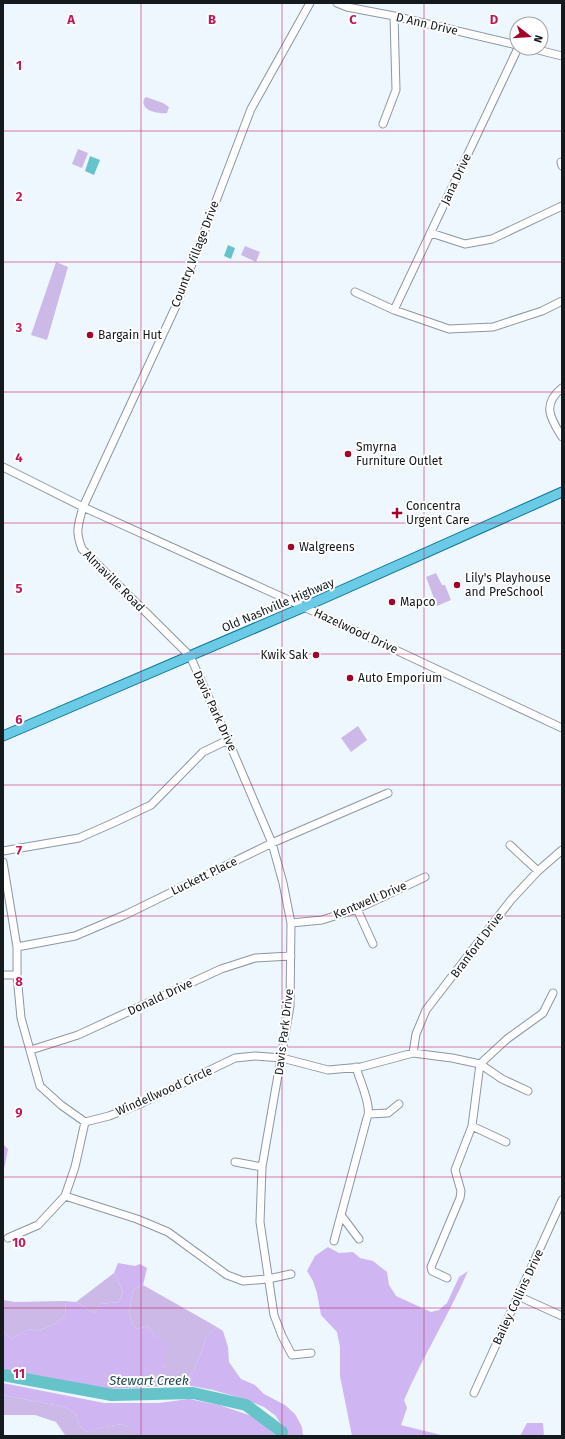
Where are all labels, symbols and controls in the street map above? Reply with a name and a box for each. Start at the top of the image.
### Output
street label: D Ann Drive [395,10,459,38]
text: A [66,12,75,27]
text: B [208,12,216,27]
text: C [349,12,357,27]
text: D [490,12,499,27]
north arrow [509,16,549,56]
text: N [531,33,545,44]
text: 1 [16,58,22,73]
street label: Jana Drive [438,151,474,207]
text: 2 [16,189,23,204]
street label: Country Village Drive [168,199,222,309]
text: 3 [15,320,23,335]
place label: Bargain Hut [98,328,163,342]
marker: Bargain Hut [85,330,95,340]
place label: Smyrna Furniture Outlet [356,440,443,468]
marker: Smyrna Furniture Outlet [343,449,353,459]
text: 4 [15,450,23,465]
place label: Concentra Urgent Care [406,499,469,527]
marker: Concentra Urgent Care [391,507,403,519]
place label: Walgreens [299,540,355,554]
marker: Walgreens [286,542,296,552]
street label: Almaville Road [81,548,147,614]
place label: Lily's Playhouse and PreSchool [465,571,551,599]
street label: Old Nashville Highway [220,575,336,635]
marker: Lily's Playhouse and PreSchool [452,580,462,590]
text: 5 [16,581,23,596]
place label: Mapco [400,595,436,609]
marker: Mapco [387,597,397,607]
street label: Hazelwood Drive [312,605,400,657]
place label: Kwik Sak [260,648,309,662]
marker: Kwik Sak [311,650,321,660]
street label: Davis Park Drive [190,669,240,753]
place label: Auto Emporium [358,671,442,685]
marker: Auto Emporium [345,673,355,683]
text: 6 [15,712,23,727]
text: 7 [16,843,22,858]
street label: Luckett Place [169,854,239,898]
street label: Kentwell Drive [331,878,409,922]
street label: Branford Drive [448,909,506,981]
text: 8 [15,974,23,989]
street label: Donald Drive [125,976,195,1018]
street label: Davis Park Drive [272,988,296,1076]
street label: Windellwood Circle [114,1063,214,1119]
text: 9 [15,1105,23,1120]
text: 10 [12,1235,26,1250]
street label: Bailey Collins Drive [490,1247,546,1347]
text: 11 [13,1366,25,1381]
water label: Stewart Creek [108,1373,189,1388]

